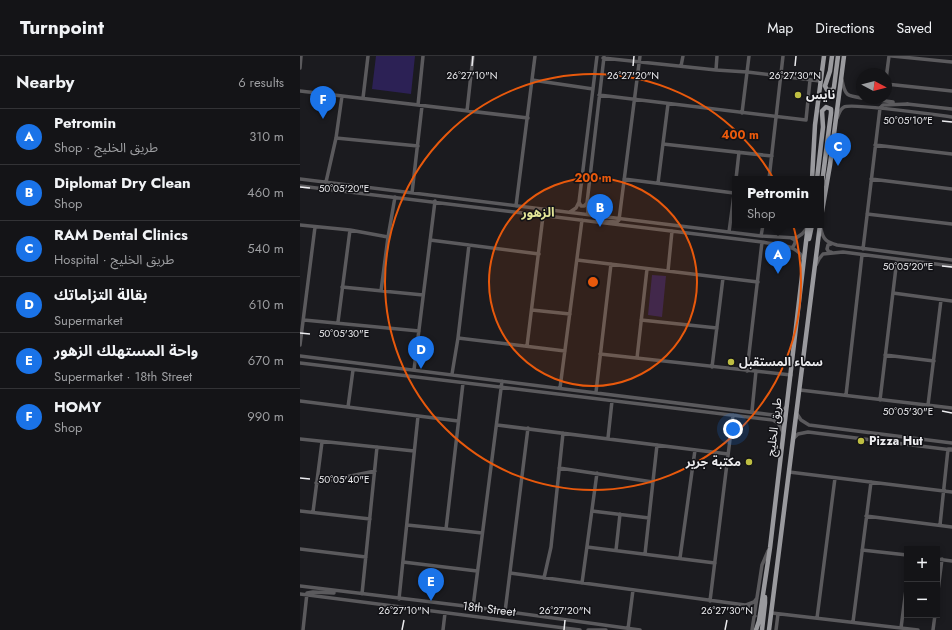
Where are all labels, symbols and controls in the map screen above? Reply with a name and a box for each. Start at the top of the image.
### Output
text: Turnpoint [20,14,104,41]
text: Map [767,18,793,38]
text: Directions [815,18,875,38]
text: Saved [897,18,932,38]
text: 26°27'10"N [447,68,497,83]
text: 26°27'20"N [607,68,659,83]
text: 26°27'30"N [769,68,821,83]
north arrow [856,68,892,104]
text: Nearby [16,70,74,94]
text: 6 results [238,73,284,92]
pin: F [310,86,336,119]
place label: نايس [806,86,835,104]
marker: نايس [793,90,803,100]
text: Petromin [54,112,116,134]
text: 50°05'10"E [883,113,933,128]
text: 400 m [721,126,759,144]
text: A [24,127,34,146]
text: 310 m [249,127,284,146]
pin: C [825,133,851,166]
text: Shop · طريق الخليج [54,138,158,157]
text: 200 m [574,169,612,187]
text: Diplomat Dry Clean [54,172,191,194]
popup [732,176,824,228]
text: 50°05'20"E [319,181,369,196]
text: Petromin [747,182,809,204]
text: B [25,183,33,202]
text: 460 m [247,183,284,202]
text: Shop [54,194,82,213]
pin: B [587,194,613,227]
district label: الزهور [520,203,555,222]
text: Shop [747,204,775,223]
text: RAM Dental Clinics [54,224,188,246]
text: C [24,239,34,258]
text: 540 m [247,239,284,258]
pin: A [765,241,791,274]
text: Hospital · طريق الخليج [54,250,174,269]
text: 50°05'20"E [883,259,933,274]
centre of rings [586,275,600,289]
text: بقالة التزاماتك [54,284,147,306]
text: D [24,295,34,314]
text: 610 m [249,295,284,314]
text: Supermarket [54,311,123,330]
text: 50°05'30"E [319,326,369,341]
pin: D [408,336,434,369]
text: واحة المستهلك الزهور [54,340,198,362]
text: E [25,351,33,370]
text: 670 m [248,351,284,370]
place label: سماء المستقبل [739,353,823,371]
marker: سماء المستقبل [726,357,736,367]
text: Supermarket · 18th Street [54,367,192,386]
text: HOMY [54,396,101,418]
street label: طريق الخليج [761,397,787,457]
text: 50°05'30"E [883,404,933,419]
text: F [25,407,33,426]
text: 990 m [247,407,284,426]
text: Shop [54,418,82,437]
your location [723,419,743,439]
place label: Pizza Hut [869,432,923,450]
marker: Pizza Hut [856,436,866,446]
place label: مكتبة جرير [685,453,741,471]
marker: مكتبة جرير [744,457,754,467]
text: 50°05'40"E [319,472,369,487]
map controls [904,546,940,618]
button: + [904,546,940,582]
pin: E [418,568,444,601]
button: − [904,582,940,618]
street label: 18th Street [461,597,517,621]
text: 26°27'10"N [379,603,429,618]
text: 26°27'20"N [539,603,591,618]
text: 26°27'30"N [701,603,753,618]

